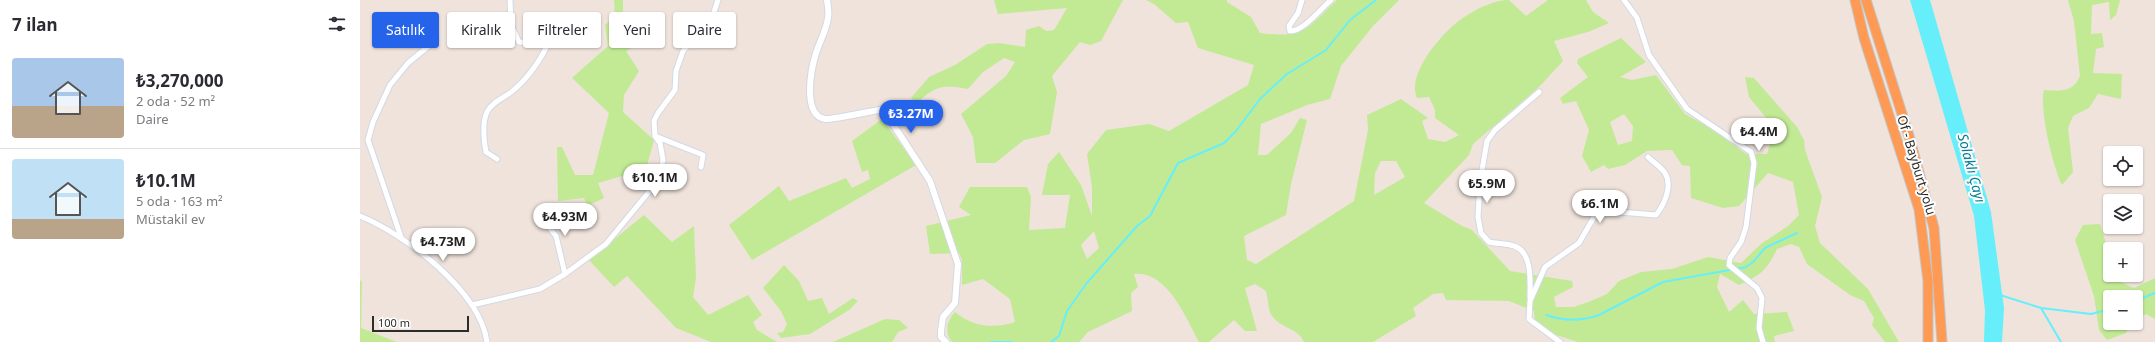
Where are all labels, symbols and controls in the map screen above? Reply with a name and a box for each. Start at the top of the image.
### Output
chip: Satılık [372,12,439,48]
chip: Kiralık [447,12,515,48]
chip: Filtreler [523,12,601,48]
chip: Yeni [609,12,665,48]
chip: Daire [673,12,736,48]
text: 7 ilan [12,13,58,36]
icon: filters [326,13,348,35]
text: ₺3,270,000 [136,69,223,92]
icon: home [44,74,92,122]
text: 2 oda · 52 m² [136,92,215,110]
pin: ₺3.27M [878,100,944,134]
text: ₺3.27M [888,104,934,122]
text: Daire [136,110,169,128]
street label: Of - Bayburt yolu [1893,113,1941,217]
pin: ₺4.4M [1731,118,1787,152]
text: ₺4.4M [1740,122,1778,140]
water label: Solaklı Çayı [1954,131,1990,205]
map controls [2103,146,2143,330]
button: locate [2103,146,2143,186]
pin: ₺10.1M [622,164,688,198]
text: ₺10.1M [632,168,678,186]
text: ₺10.1M [136,169,196,192]
pin: ₺5.9M [1459,170,1515,204]
text: ₺5.9M [1468,174,1506,192]
icon: home [44,175,92,223]
pin: ₺6.1M [1572,190,1628,224]
text: 5 oda · 163 m² [136,192,223,210]
text: ₺6.1M [1581,194,1619,212]
button: layers [2103,194,2143,234]
pin: ₺4.93M [532,203,598,237]
text: ₺4.93M [542,207,588,225]
text: Müstakil ev [136,210,205,228]
pin: ₺4.73M [410,228,476,262]
text: ₺4.73M [420,232,466,250]
button: + [2103,242,2143,282]
button: − [2103,290,2143,330]
scale bar [372,314,469,333]
text: 100 m [378,315,410,330]

